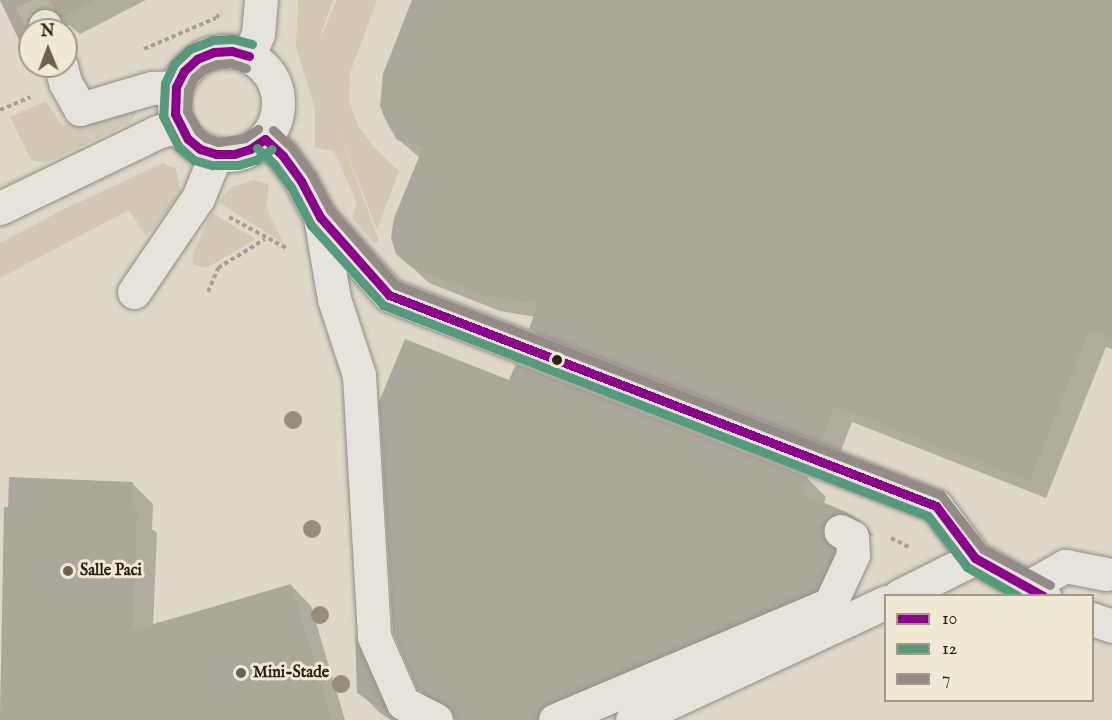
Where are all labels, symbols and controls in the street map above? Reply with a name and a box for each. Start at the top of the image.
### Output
north arrow [18,18,78,78]
text: N [41,22,55,42]
unlabelled marker [551,354,563,366]
place label: Salle Paci [80,561,142,581]
marker: Salle Paci [61,564,75,578]
legend [884,594,1094,702]
text: 10 [942,608,957,631]
text: 12 [942,638,957,661]
place label: Mini-Stade [253,663,329,683]
marker: Mini-Stade [234,666,248,680]
text: 7 [942,668,950,691]

